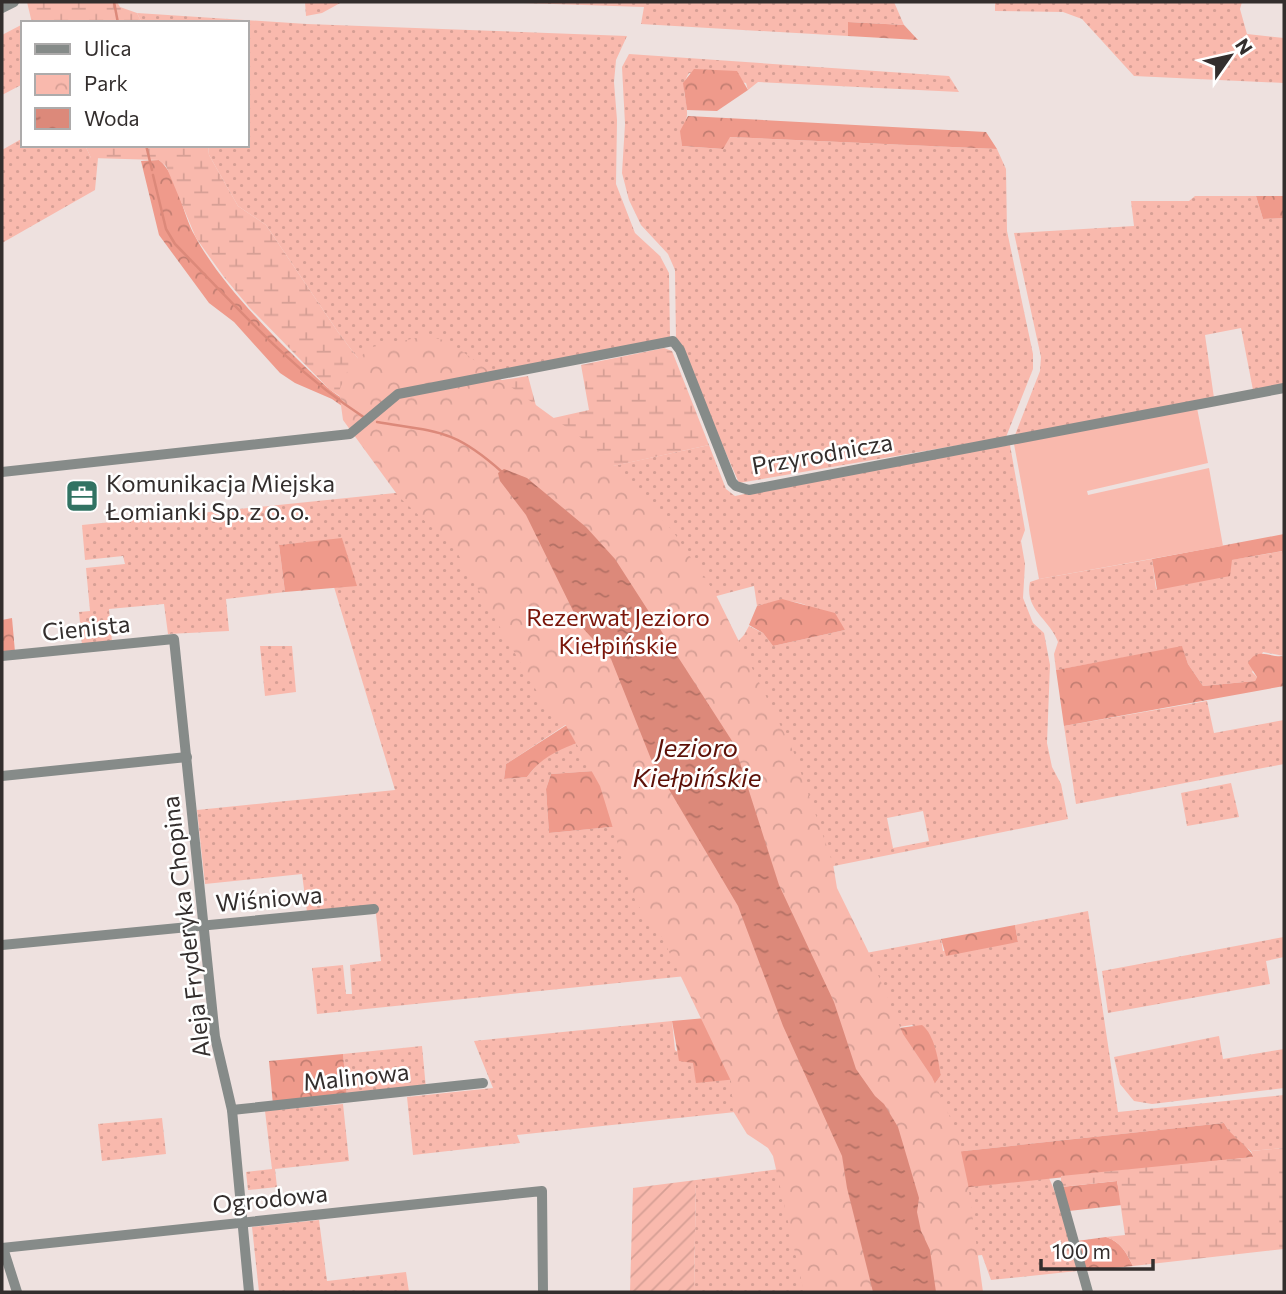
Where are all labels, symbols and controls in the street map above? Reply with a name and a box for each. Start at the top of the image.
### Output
legend [21,21,248,147]
north arrow [1195,21,1265,91]
text: N [1231,34,1258,59]
text: Ulica [84,35,131,60]
text: Park [84,70,128,95]
text: Woda [84,105,140,130]
street label: Przyrodnicza [749,426,895,480]
place label: Komunikacja Miejska Łomianki Sp. z o. o. [105,468,335,525]
office icon: Komunikacja Miejska Łomianki Sp. z o. o. [63,477,101,515]
park label: Rezerwat Jezioro Kiełpińskie [526,602,710,659]
street label: Cienista [41,608,131,646]
water label: Jezioro Kiełpińskie [633,731,762,792]
street label: Aleja Fryderyka Chopina [155,794,215,1060]
street label: Wiśniowa [214,879,324,917]
street label: Malinowa [301,1056,411,1096]
street label: Ogrodowa [211,1178,329,1218]
scale bar [1041,1228,1153,1272]
text: 100 m [1052,1238,1111,1263]

